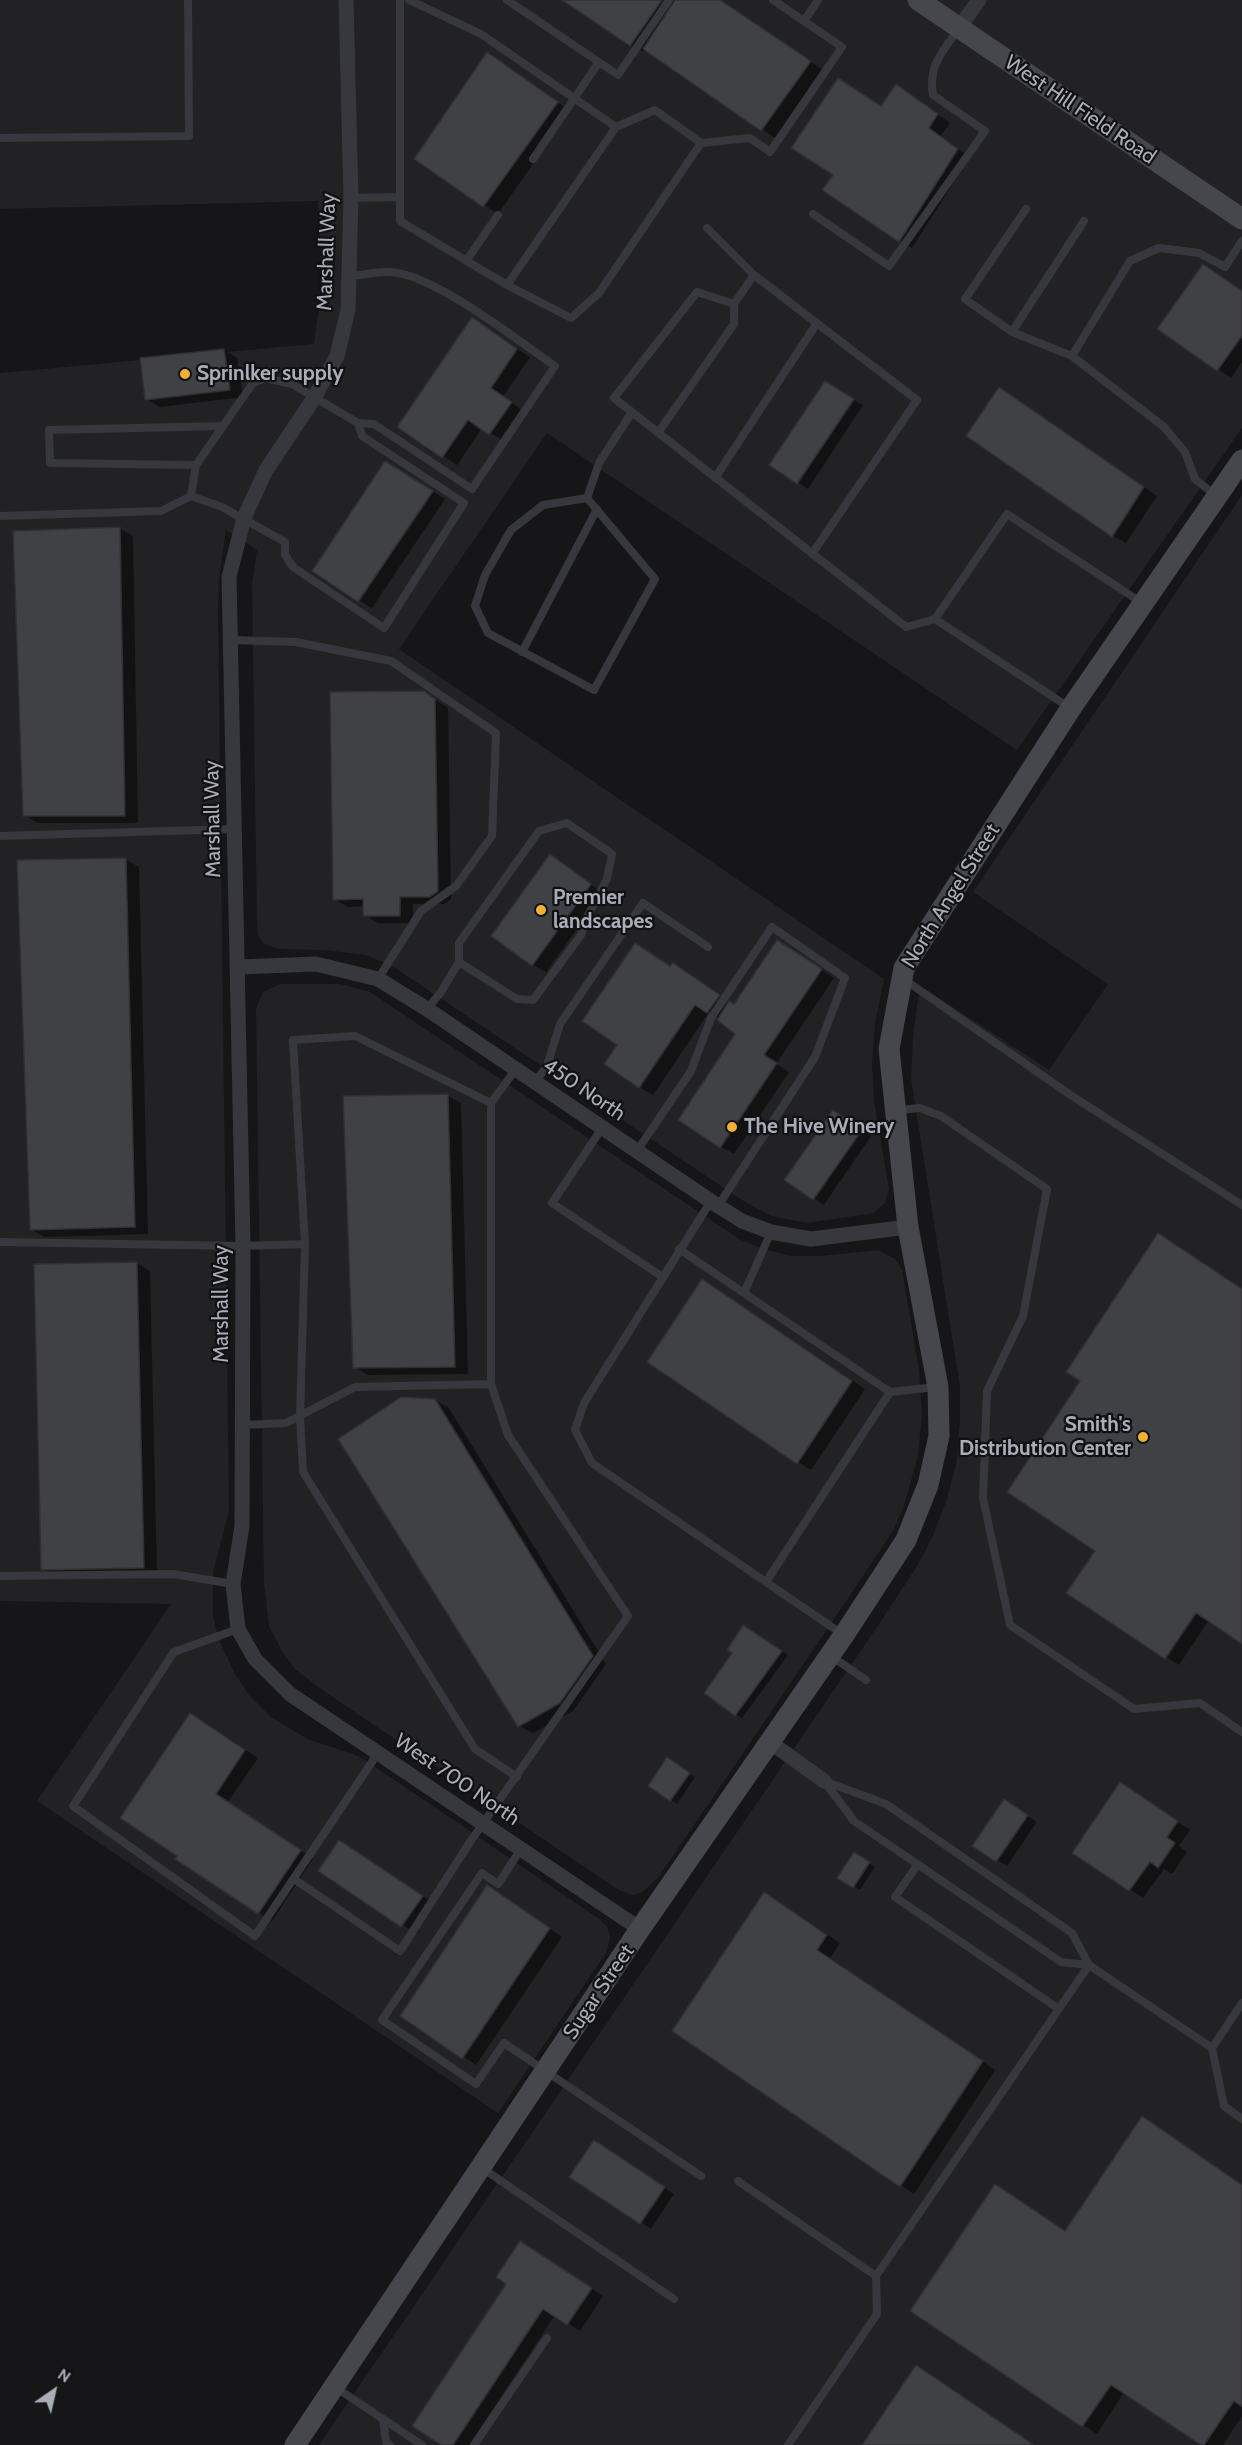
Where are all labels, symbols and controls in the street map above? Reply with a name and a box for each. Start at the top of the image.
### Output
street label: West Hill Field Road [1000,50,1160,170]
street label: Marshall Way [312,193,342,311]
place label: Sprinlker supply [197,361,344,387]
marker: Sprinlker supply [178,367,192,381]
street label: Marshall Way [199,760,227,878]
street label: North Angel Street [896,819,1006,973]
place label: Premier landscapes [553,885,653,935]
marker: Premier landscapes [534,903,548,917]
street label: 450 North [538,1053,630,1127]
place label: The Hive Winery [744,1114,894,1140]
marker: The Hive Winery [725,1120,739,1134]
street label: Marshall Way [209,1245,235,1363]
place label: Smith's Distribution Center [959,1412,1131,1462]
marker: Smith's Distribution Center [1136,1430,1150,1444]
street label: West 700 North [389,1729,525,1831]
street label: Sugar Street [558,1940,640,2044]
north arrow [24,2361,84,2421]
text: N [54,2365,74,2387]

